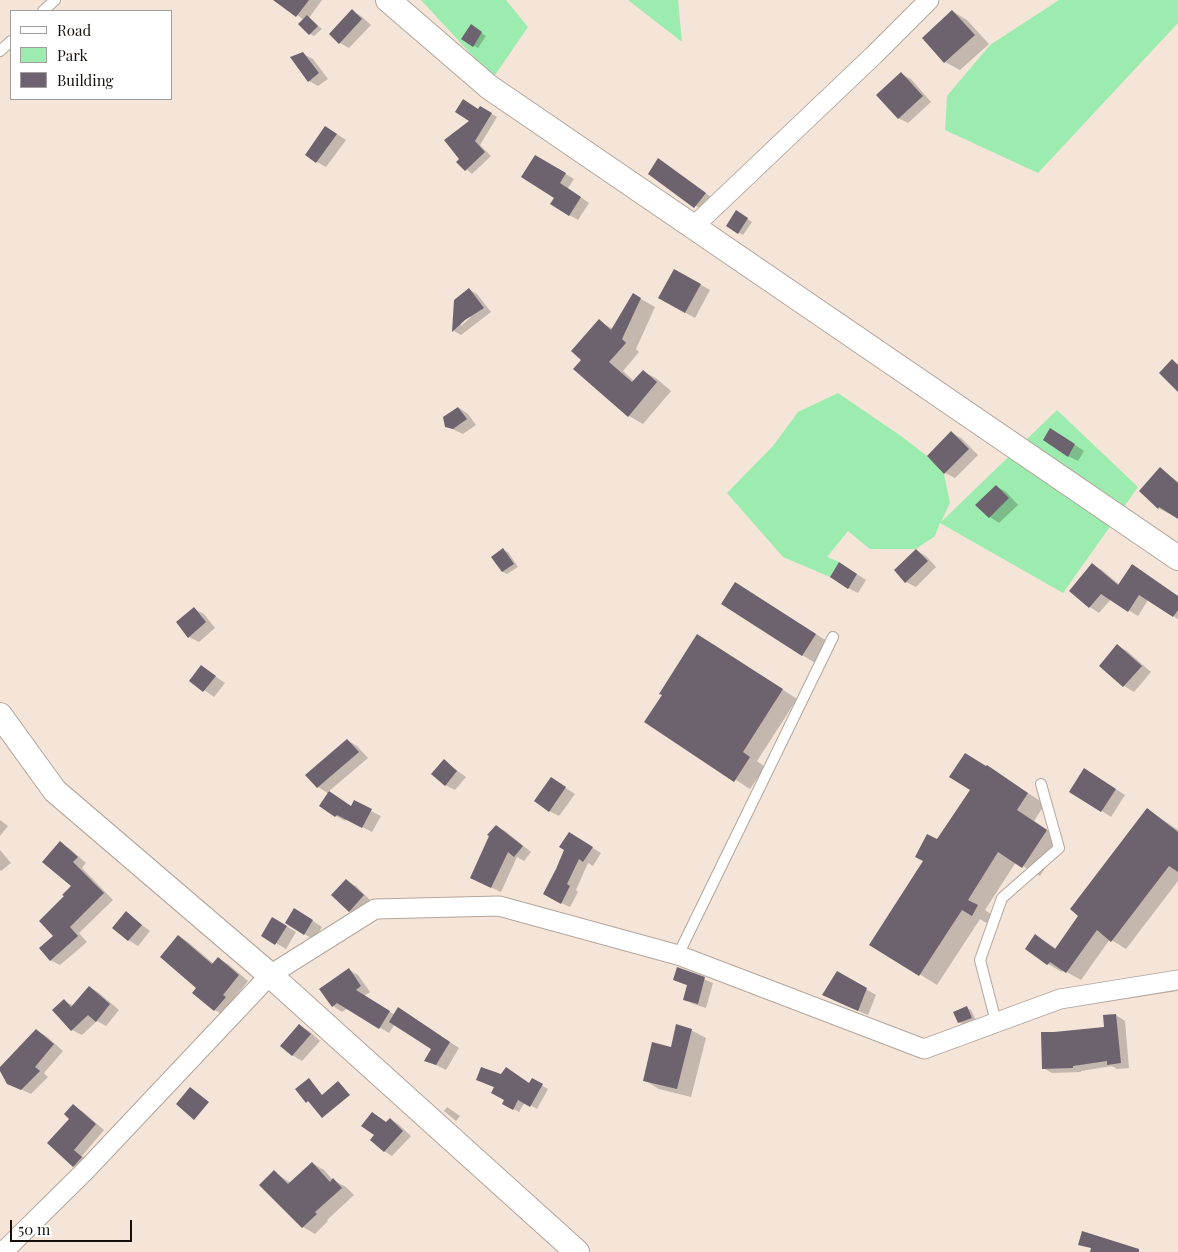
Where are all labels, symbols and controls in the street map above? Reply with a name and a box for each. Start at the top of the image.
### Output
legend [10,10,172,100]
text: Road [57,20,91,40]
text: Park [57,45,88,65]
text: Building [57,70,113,90]
scale bar [12,1210,135,1242]
text: 50 m [18,1219,50,1239]

